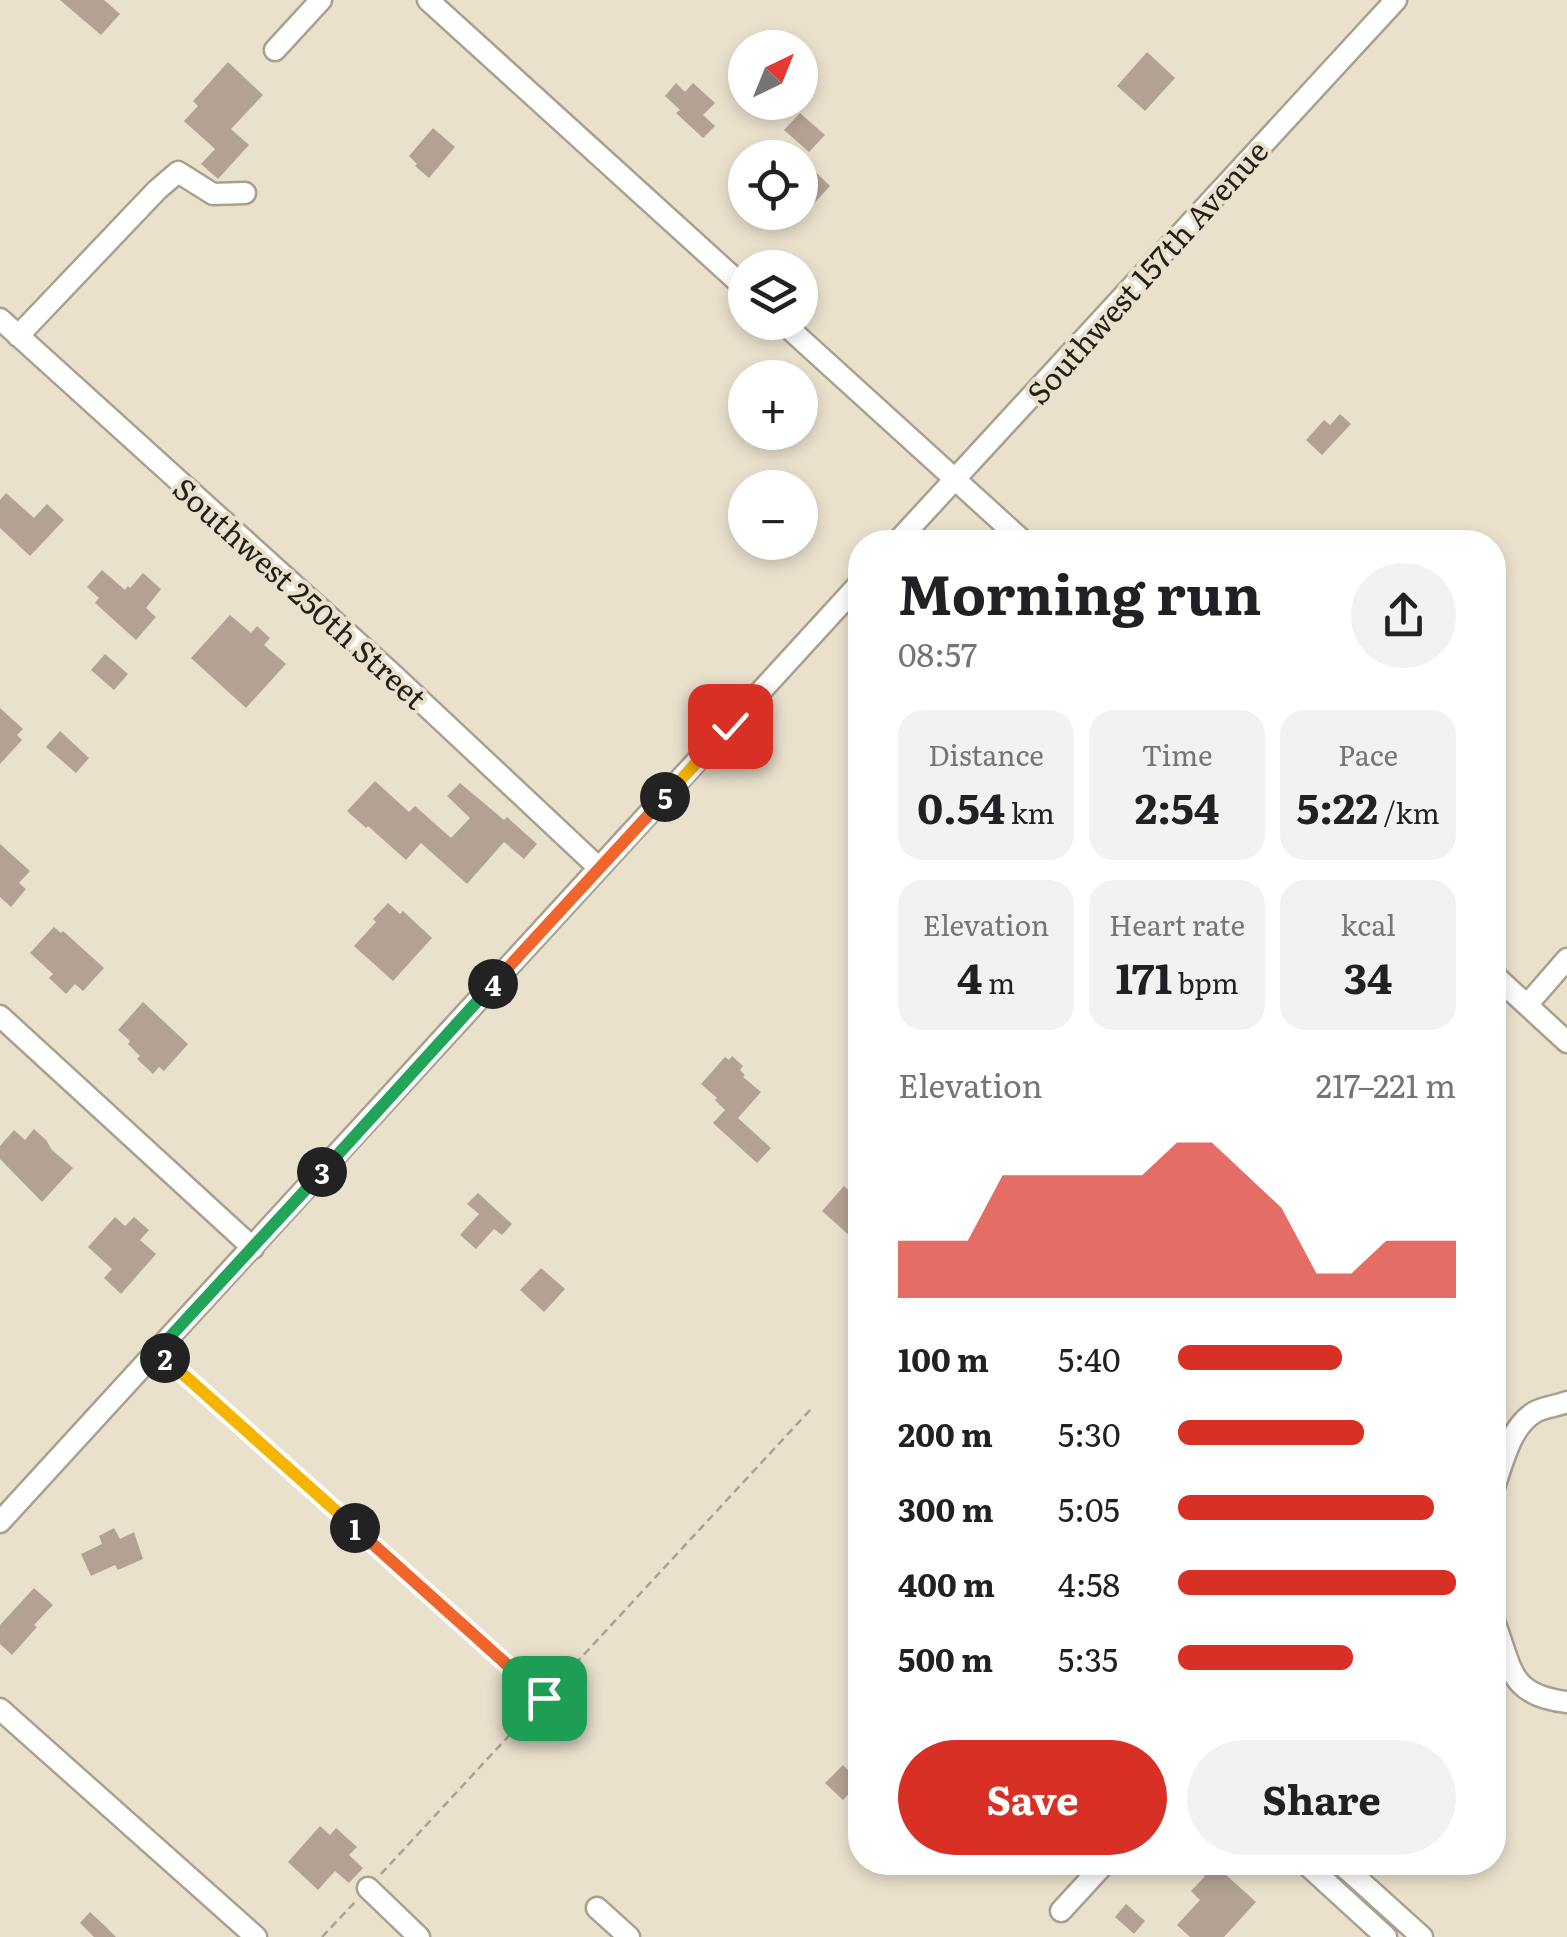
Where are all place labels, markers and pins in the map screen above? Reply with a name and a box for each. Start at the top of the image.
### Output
pin [688,684,773,769]
pin: 5 [640,772,690,822]
pin: 4 [468,959,518,1009]
pin: 3 [297,1147,347,1197]
pin: 2 [140,1333,190,1383]
pin: 1 [330,1503,380,1553]
pin [502,1656,587,1741]

